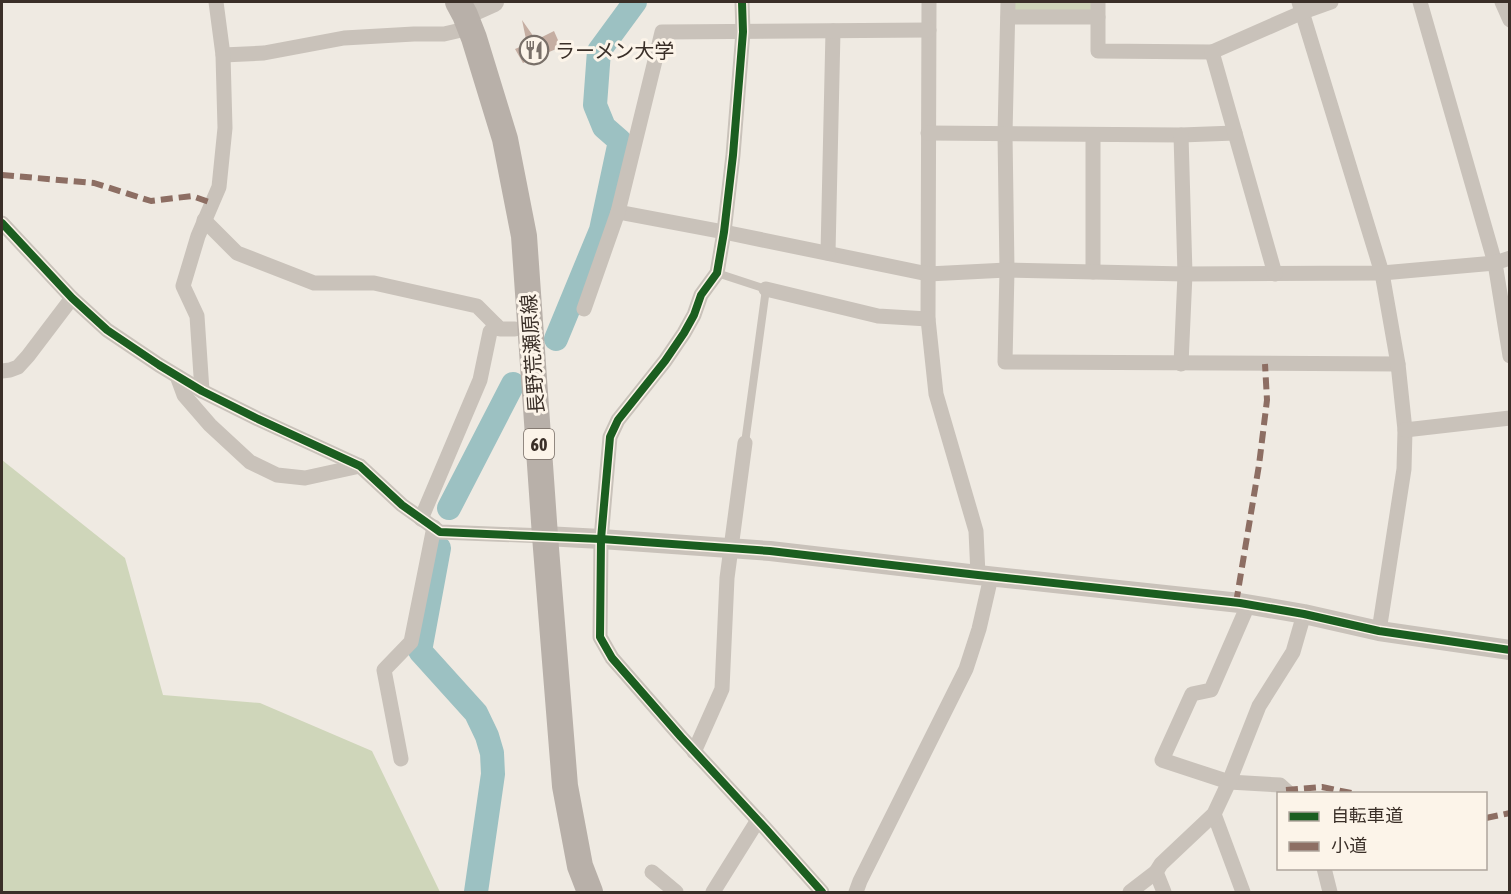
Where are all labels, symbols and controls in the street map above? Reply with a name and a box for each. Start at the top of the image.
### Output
restaurant icon: ラーメン大学 [518,34,550,66]
place label: ラーメン大学 [555,39,674,62]
street label: 長野荒瀬原線 [516,293,548,415]
road number: 60 [524,429,554,459]
legend [1277,792,1487,870]
text: 自転車道 [1331,805,1403,826]
text: 小道 [1331,835,1367,856]

